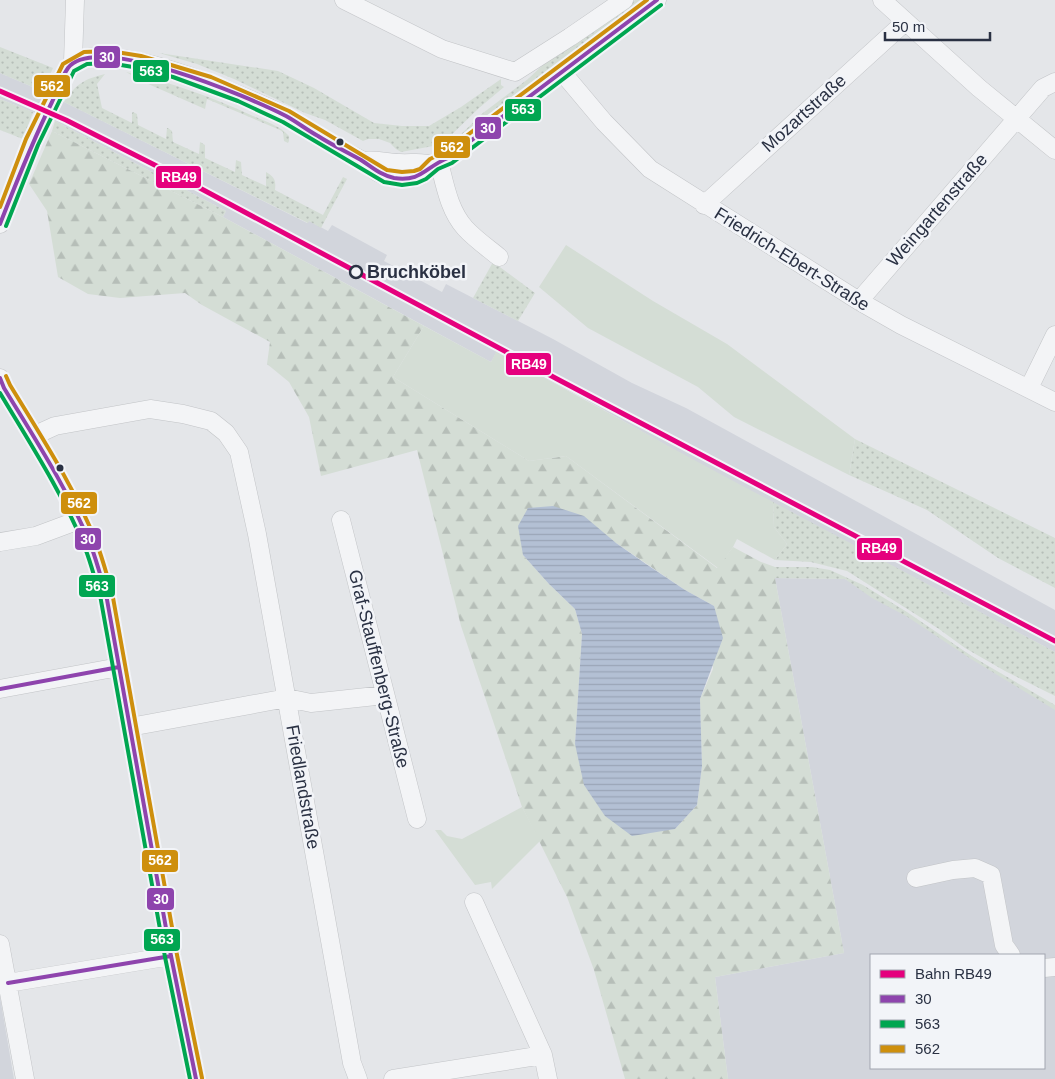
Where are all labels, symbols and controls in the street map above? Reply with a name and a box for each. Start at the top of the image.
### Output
scale bar [885,10,990,42]
text: 50 m [892,18,925,35]
line badge: 30 [93,45,121,69]
text: 30 [99,49,115,65]
line badge: 563 [132,59,170,83]
text: 563 [139,63,163,79]
street label: Mozartstraße [758,70,850,156]
line badge: 562 [33,74,71,98]
text: 562 [40,78,64,94]
line badge: 563 [504,98,542,122]
text: 563 [511,101,535,117]
line badge: 30 [474,116,502,140]
text: 30 [480,120,496,136]
line badge: 562 [433,135,471,159]
unlabelled marker [335,137,345,147]
text: 562 [440,139,464,155]
street label: Weingartenstraße [883,150,991,270]
line badge: RB49 [155,165,202,189]
text: RB49 [161,169,197,185]
street label: Friedrich-Ebert-Straße [711,203,873,315]
place label: Bruchköbel [367,262,466,282]
marker: Bruchköbel [349,265,363,279]
line badge: RB49 [505,352,552,376]
text: RB49 [511,356,547,372]
unlabelled marker [55,463,65,473]
line badge: 562 [60,491,98,515]
text: 562 [67,495,91,511]
line badge: 30 [74,527,102,551]
text: 30 [80,531,96,547]
line badge: RB49 [856,537,903,561]
text: RB49 [861,540,897,556]
street label: Graf-Stauffenberg-Straße [345,568,413,770]
line badge: 563 [78,574,116,598]
text: 563 [85,578,109,594]
street label: Friedlandstraße [282,723,324,851]
line badge: 562 [141,849,179,873]
text: 562 [148,852,172,868]
line badge: 30 [146,887,175,911]
text: 30 [153,891,169,907]
line badge: 563 [143,928,181,952]
text: 563 [150,931,174,947]
legend [870,954,1045,1069]
text: Bahn RB49 [915,965,992,982]
text: 30 [915,990,932,1007]
text: 563 [915,1015,940,1032]
text: 562 [915,1040,940,1057]

